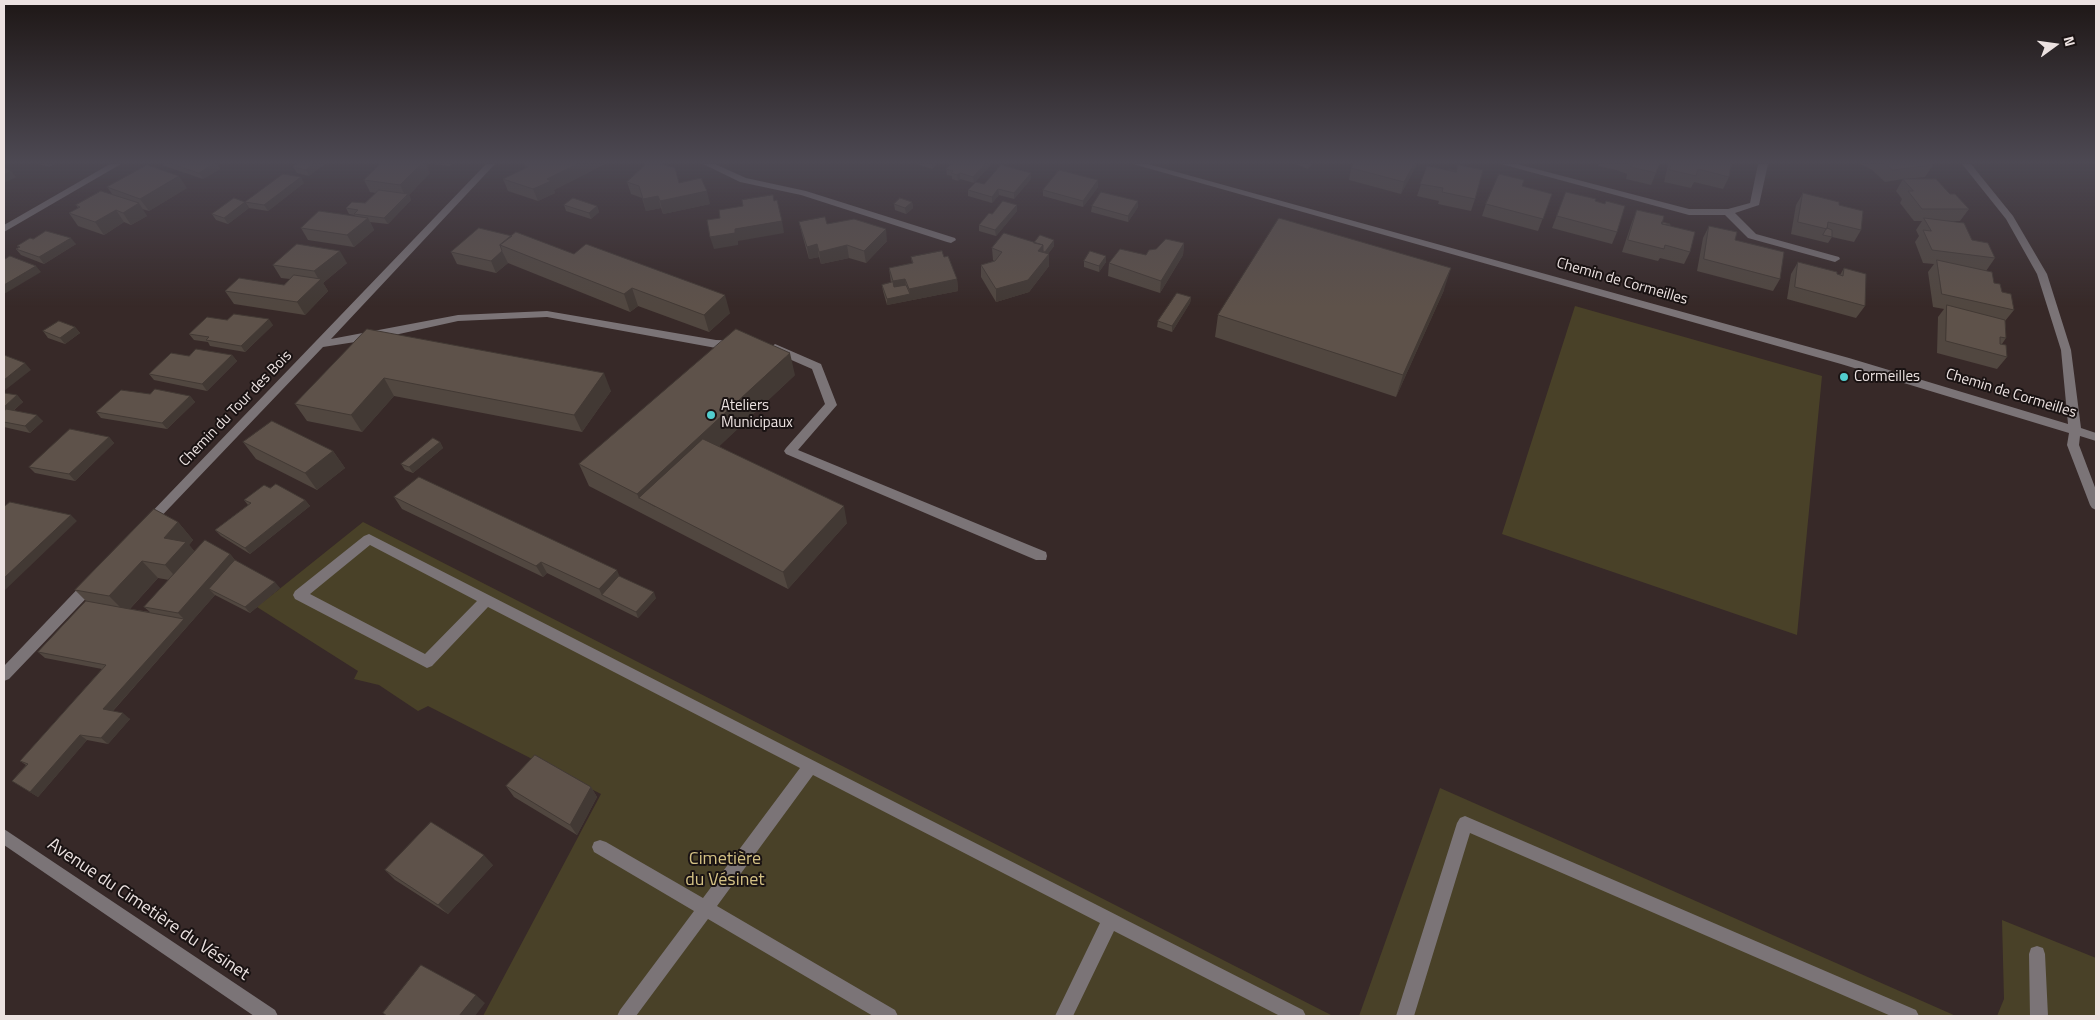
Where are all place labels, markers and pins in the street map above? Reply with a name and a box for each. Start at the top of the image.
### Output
place label: Cormeilles [1854,368,1920,386]
marker: Cormeilles [1838,371,1850,383]
place label: Ateliers Municipaux [721,397,793,432]
marker: Ateliers Municipaux [705,409,717,421]

